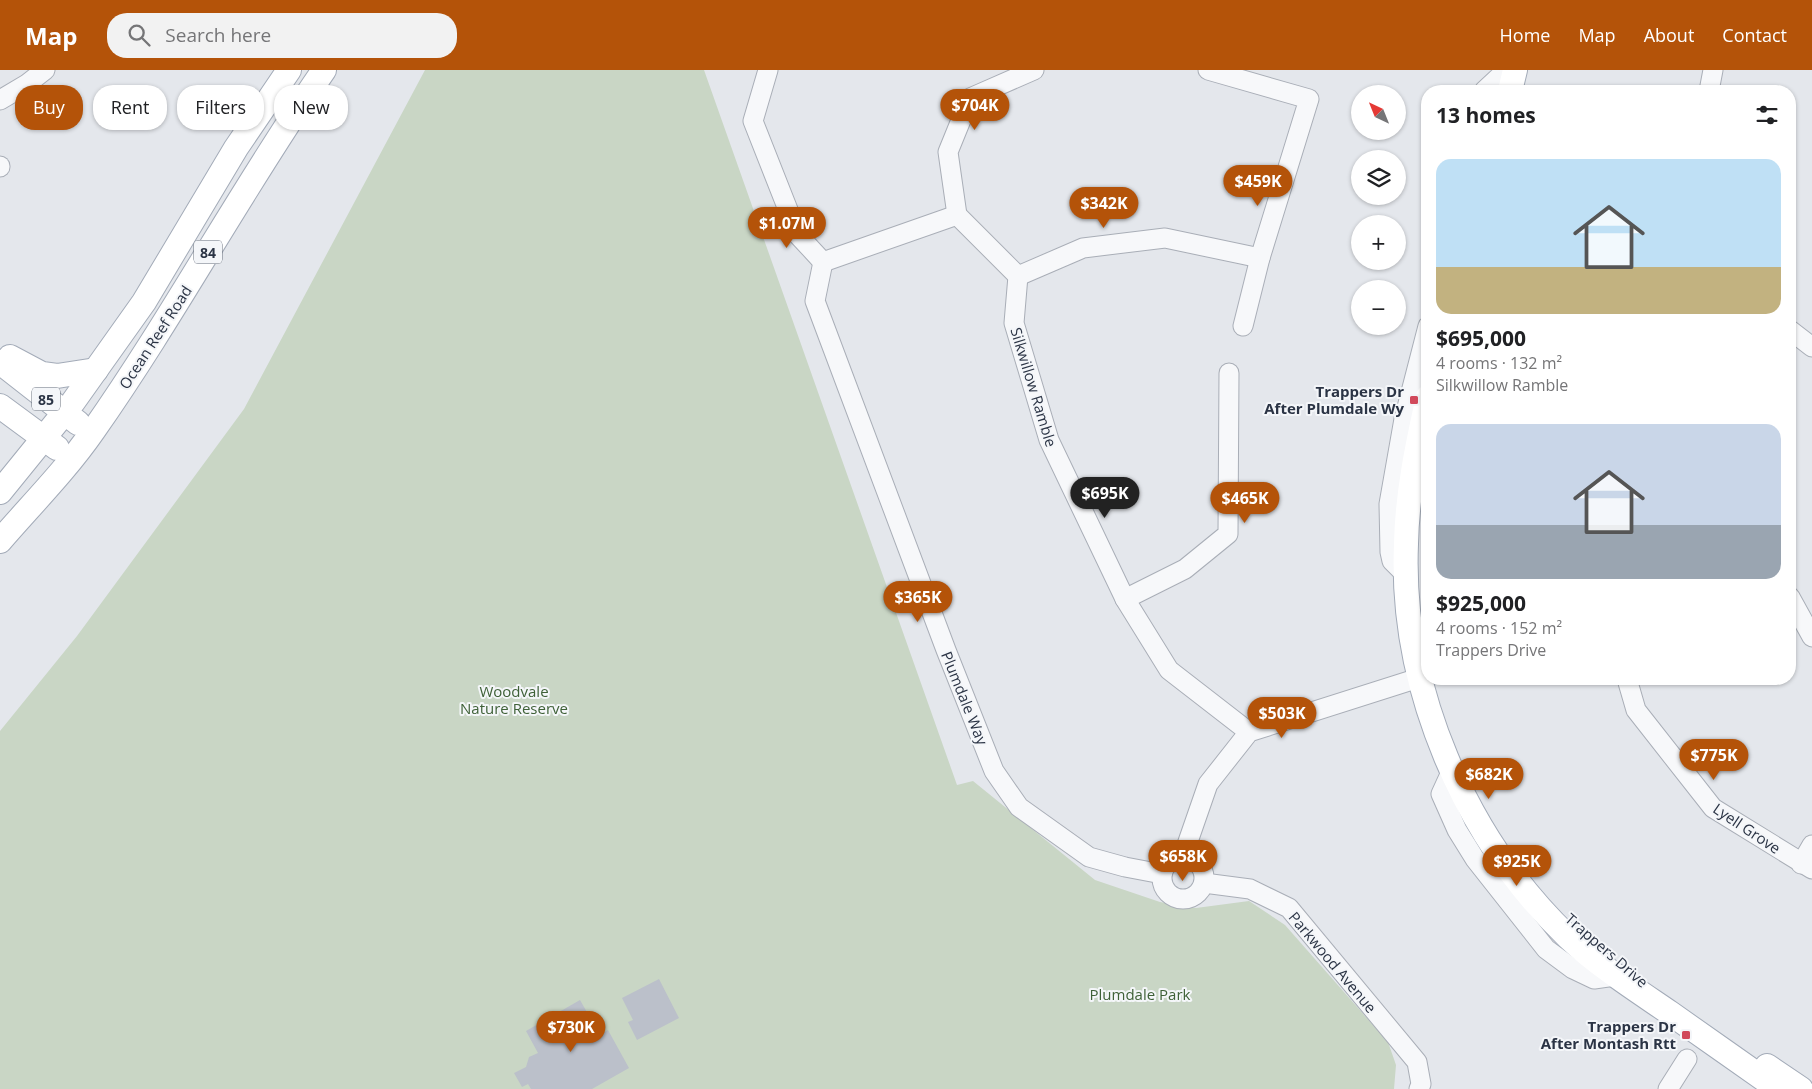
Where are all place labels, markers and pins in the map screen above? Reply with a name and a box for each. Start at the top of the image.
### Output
pin: $704K [940,88,1010,131]
pin: $459K [1223,164,1293,207]
pin: $342K [1069,186,1139,229]
pin: $1.07M [746,206,828,249]
place label: Trappers Dr After Plumdale Wy [1264,381,1404,418]
marker: Trappers Dr After Plumdale Wy [1408,394,1420,406]
pin: $695K [1070,476,1140,519]
pin: $465K [1210,482,1280,524]
pin: $365K [883,580,953,623]
pin: $503K [1247,696,1317,739]
pin: $775K [1679,738,1749,781]
pin: $682K [1454,758,1524,800]
pin: $658K [1148,840,1218,882]
pin: $925K [1482,844,1552,887]
pin: $730K [536,1010,606,1053]
place label: Trappers Dr After Montash Rtt [1541,1016,1676,1053]
marker: Trappers Dr After Montash Rtt [1680,1029,1692,1041]

